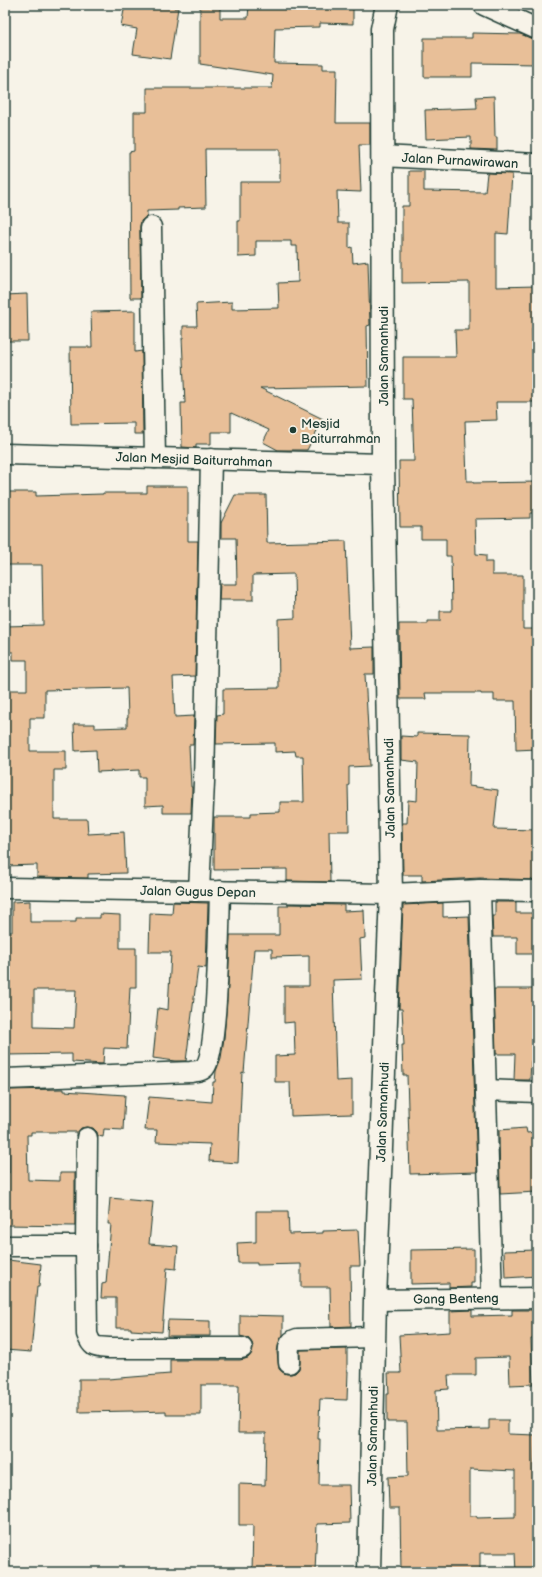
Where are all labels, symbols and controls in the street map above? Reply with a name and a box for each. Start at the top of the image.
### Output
street label: Jalan Purnawirawan [401,150,519,172]
street label: Jalan Samanhudi [376,306,392,406]
place label: Mesjid Baiturrahman [301,416,381,447]
marker: Mesjid Baiturrahman [288,425,298,435]
street label: Jalan Mesjid Baiturrahman [115,449,273,471]
street label: Jalan Samanhudi [381,738,399,838]
street label: Jalan Gugus Depan [140,883,256,901]
street label: Jalan Samanhudi [373,1062,393,1162]
street label: Gang Benteng [413,1290,499,1308]
street label: Jalan Samanhudi [364,1386,382,1486]

